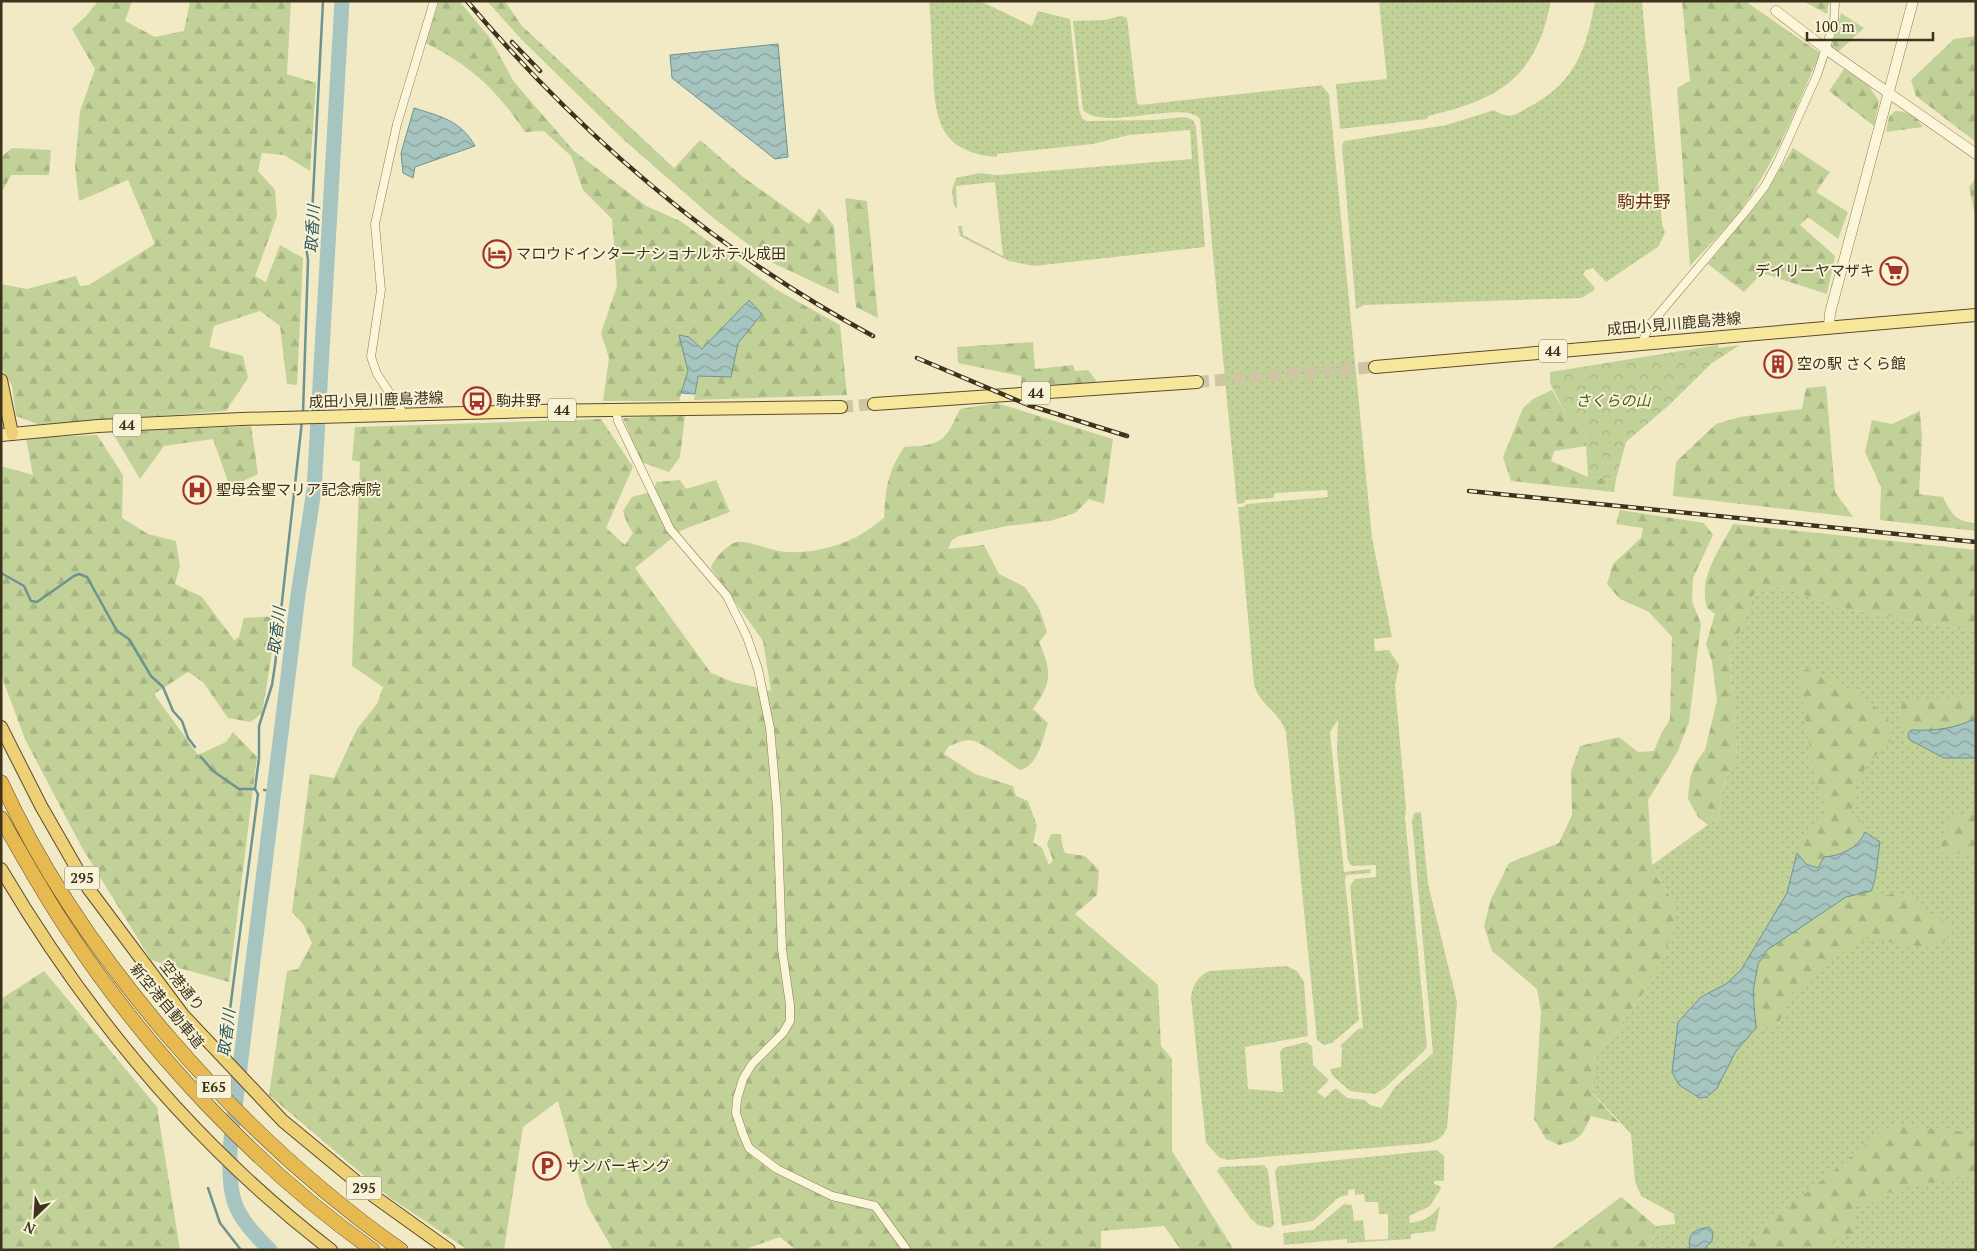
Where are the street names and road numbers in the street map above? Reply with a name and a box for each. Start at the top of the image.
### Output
street label: 成田小見川鹿島港線 [1606,307,1742,339]
road number: 44 [1539,340,1567,362]
road number: 44 [1022,382,1050,404]
street label: 成田小見川鹿島港線 [308,387,444,411]
road number: 44 [548,398,576,422]
road number: 44 [113,414,141,436]
road number: 295 [64,866,100,890]
street label: 空港通り [156,956,209,1015]
street label: 新空港自動車道 [126,959,209,1052]
road number: E65 [196,1076,232,1098]
road number: 295 [346,1176,382,1200]

